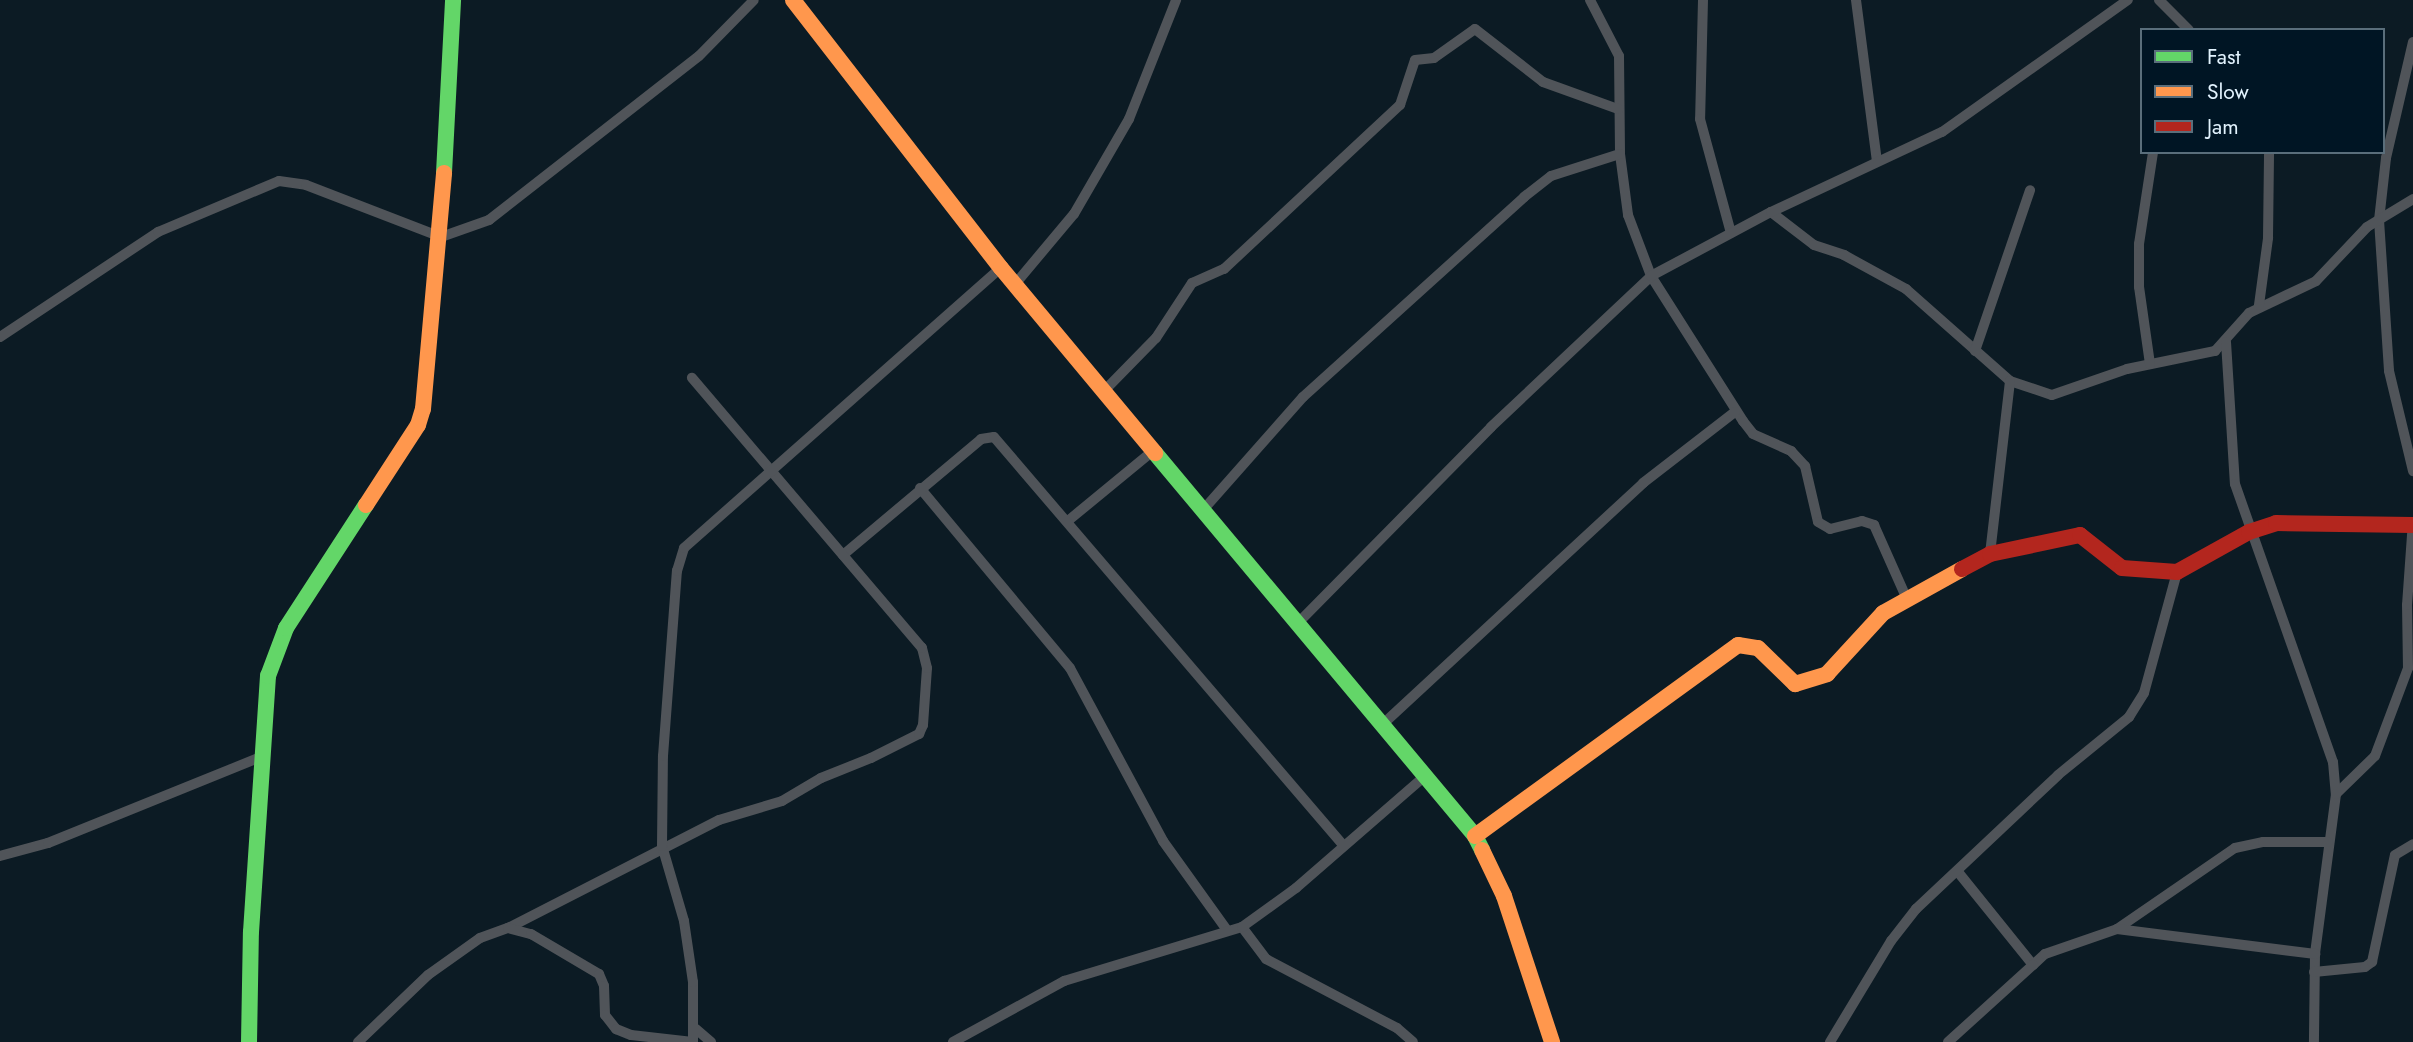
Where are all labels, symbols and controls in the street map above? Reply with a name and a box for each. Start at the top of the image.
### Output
legend [2140,28,2385,154]
text: Fast [2207,42,2240,72]
text: Slow [2207,77,2249,107]
text: Jam [2207,112,2239,142]

